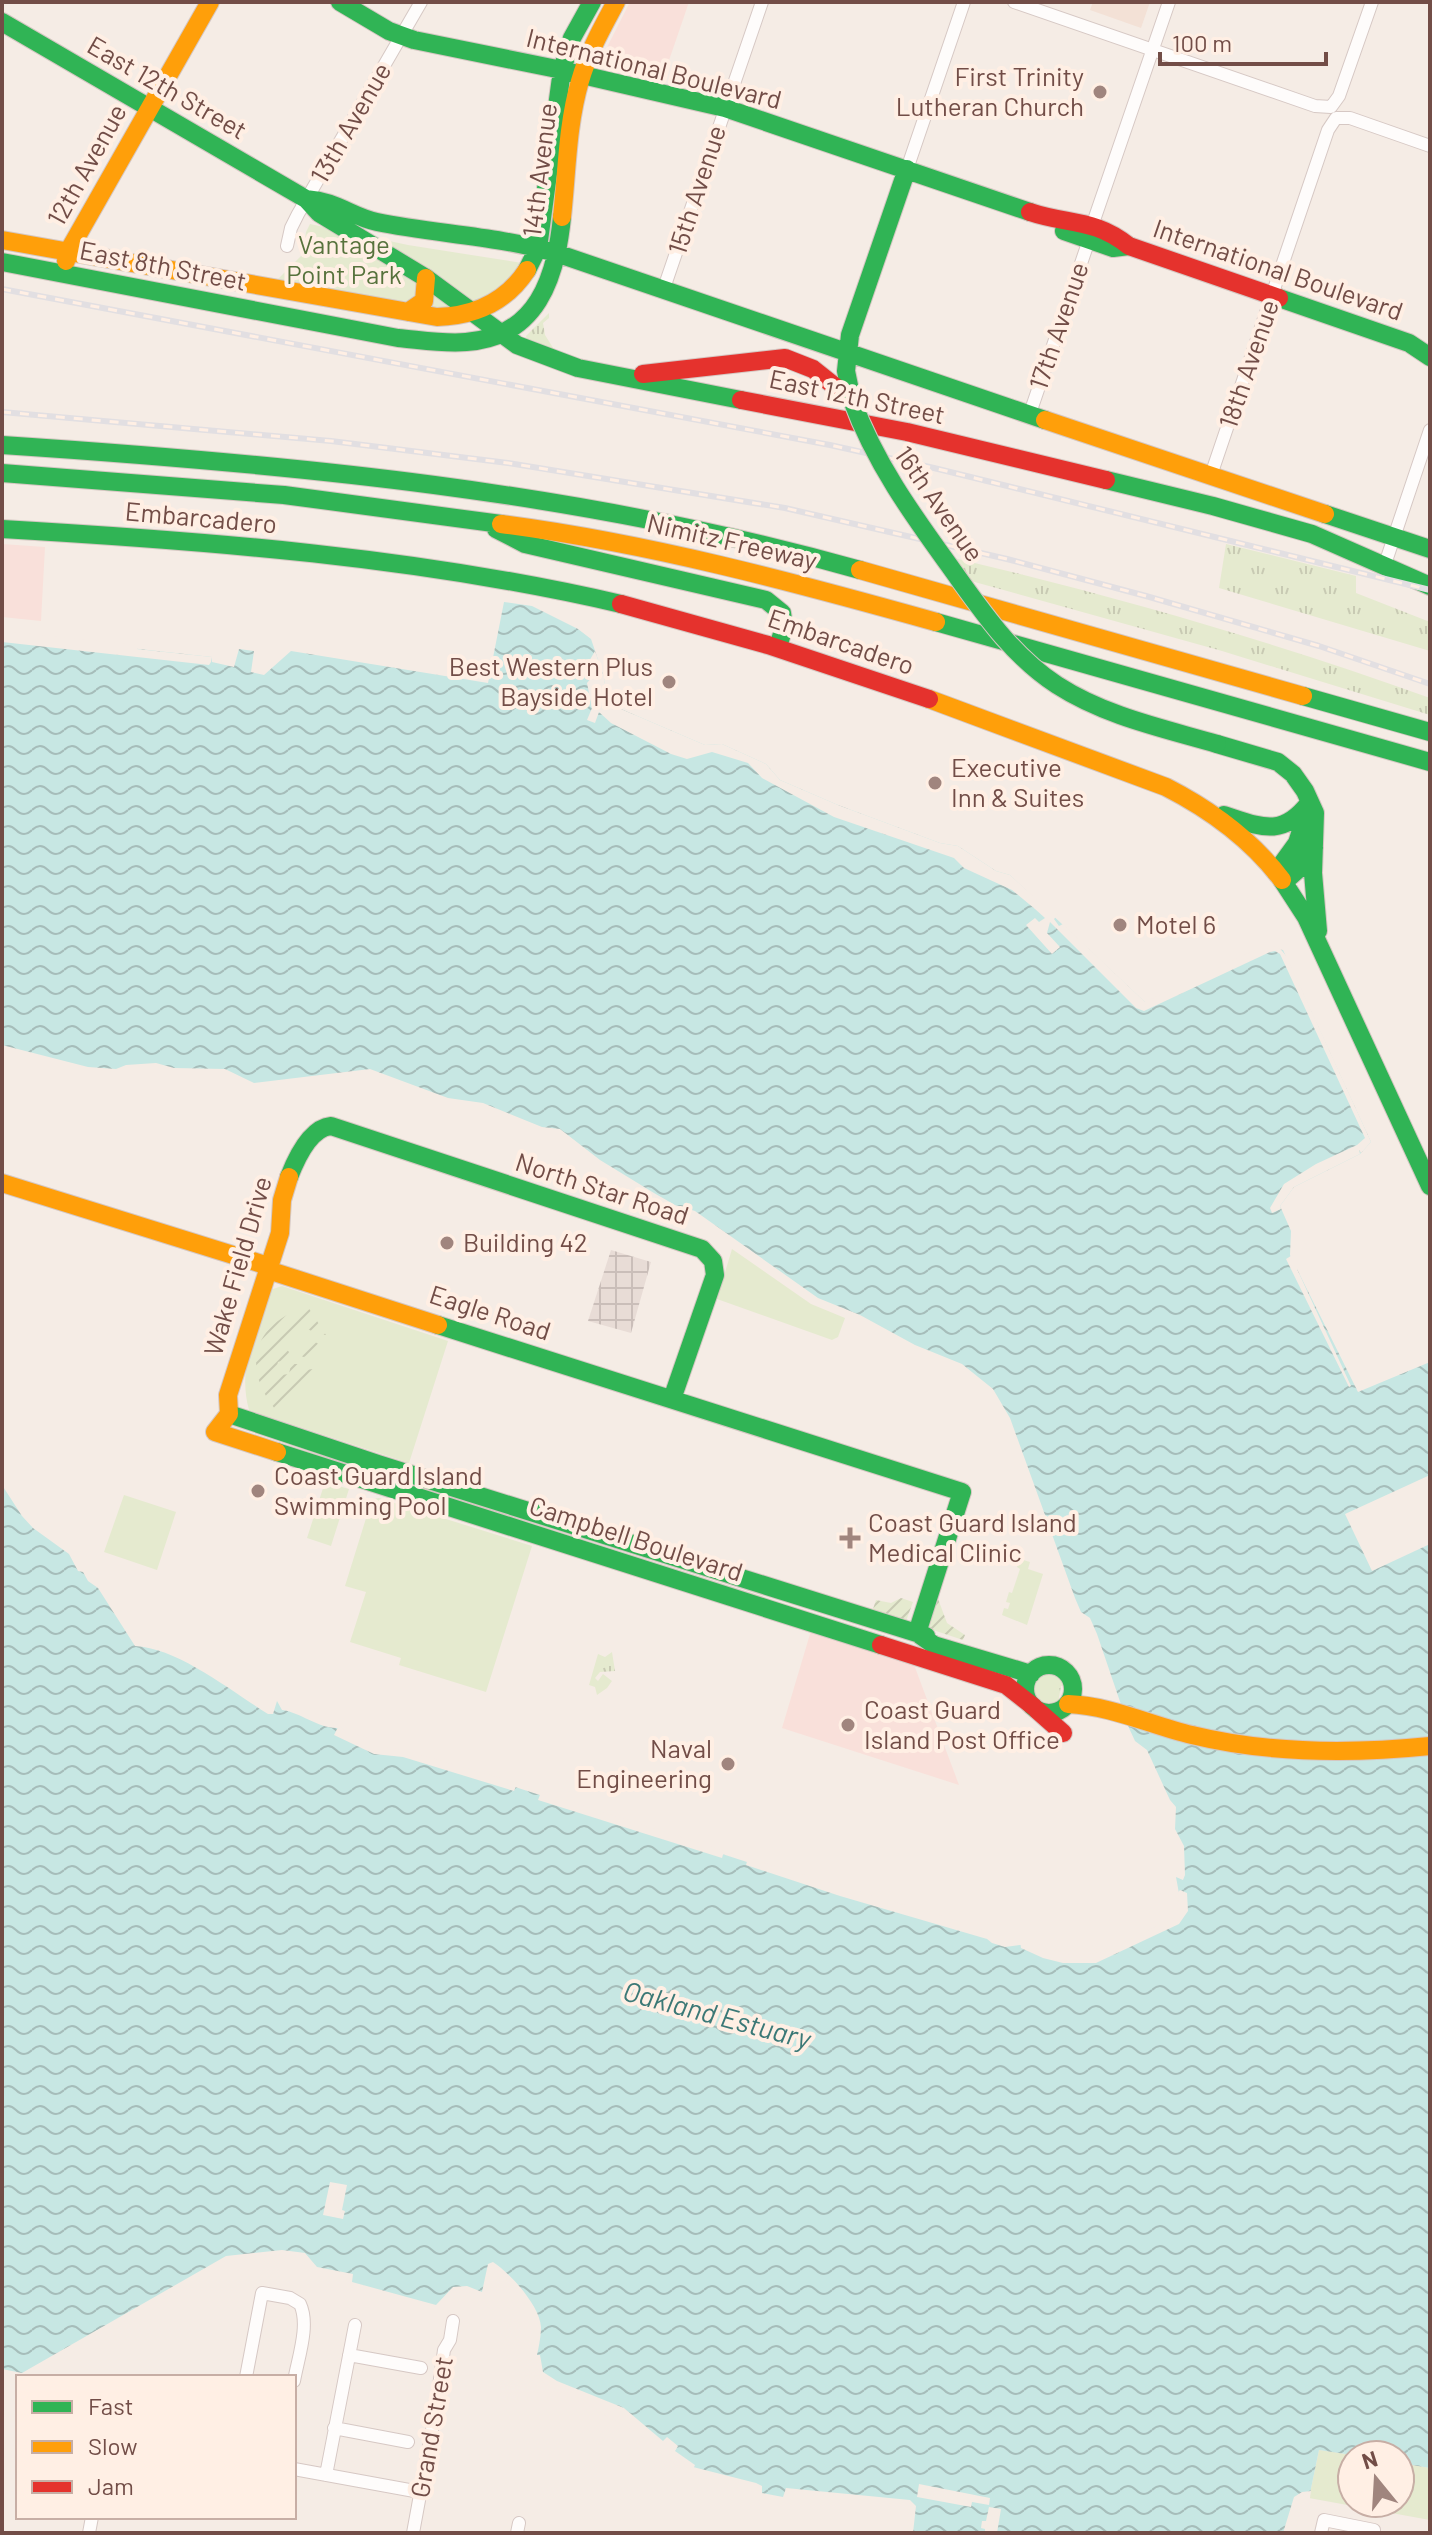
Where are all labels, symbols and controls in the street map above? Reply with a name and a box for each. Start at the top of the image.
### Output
scale bar [1160,16,1326,66]
street label: International Boulevard [524,21,785,114]
text: 100 m [1172,28,1232,57]
street label: East 12th Street [83,29,253,145]
street label: 13th Avenue [303,57,397,188]
place label: First Trinity Lutheran Church [896,60,1084,121]
marker: First Trinity Lutheran Church [1091,83,1109,101]
street label: 12th Avenue [40,98,132,231]
street label: 14th Avenue [515,101,562,239]
street label: 15th Avenue [660,121,731,258]
street label: International Boulevard [1150,211,1407,326]
park label: Vantage Point Park [286,228,402,289]
street label: East 8th Street [77,233,249,296]
street label: 17th Avenue [1021,258,1094,393]
street label: 18th Avenue [1211,295,1284,432]
street label: East 12th Street [767,362,948,429]
street label: 16th Avenue [889,439,991,567]
street label: Embarcadero [124,494,278,539]
street label: Nimitz Freeway [644,506,820,575]
street label: Embarcadero [764,601,919,680]
place label: Best Western Plus Bayside Hotel [449,650,653,711]
marker: Best Western Plus Bayside Hotel [660,673,678,691]
place label: Executive Inn & Suites [951,751,1084,812]
marker: Executive Inn & Suites [926,774,944,792]
place label: Motel 6 [1136,908,1216,939]
marker: Motel 6 [1111,916,1129,934]
street label: North Star Road [512,1145,693,1230]
street label: Wake Field Drive [196,1172,277,1359]
place label: Building 42 [463,1226,588,1257]
marker: Building 42 [438,1234,456,1252]
street label: Eagle Road [426,1277,555,1346]
place label: Coast Guard Island Swimming Pool [274,1459,483,1520]
marker: Coast Guard Island Swimming Pool [249,1482,267,1500]
street label: Campbell Boulevard [526,1488,747,1587]
place label: Coast Guard Island Medical Clinic [868,1506,1077,1567]
marker: Coast Guard Island Medical Clinic [839,1527,861,1549]
place label: Coast Guard Island Post Office [864,1693,1060,1754]
marker: Coast Guard Island Post Office [839,1716,857,1734]
place label: Naval Engineering [576,1732,712,1793]
marker: Naval Engineering [719,1755,737,1773]
water label: Oakland Estuary [620,1973,816,2056]
street label: Grand Street [403,2354,458,2500]
legend [16,2375,296,2519]
text: Fast [88,2391,133,2420]
text: Slow [88,2431,137,2460]
north arrow [1336,2439,1416,2519]
text: N [1359,2444,1380,2474]
text: Jam [88,2471,134,2500]

